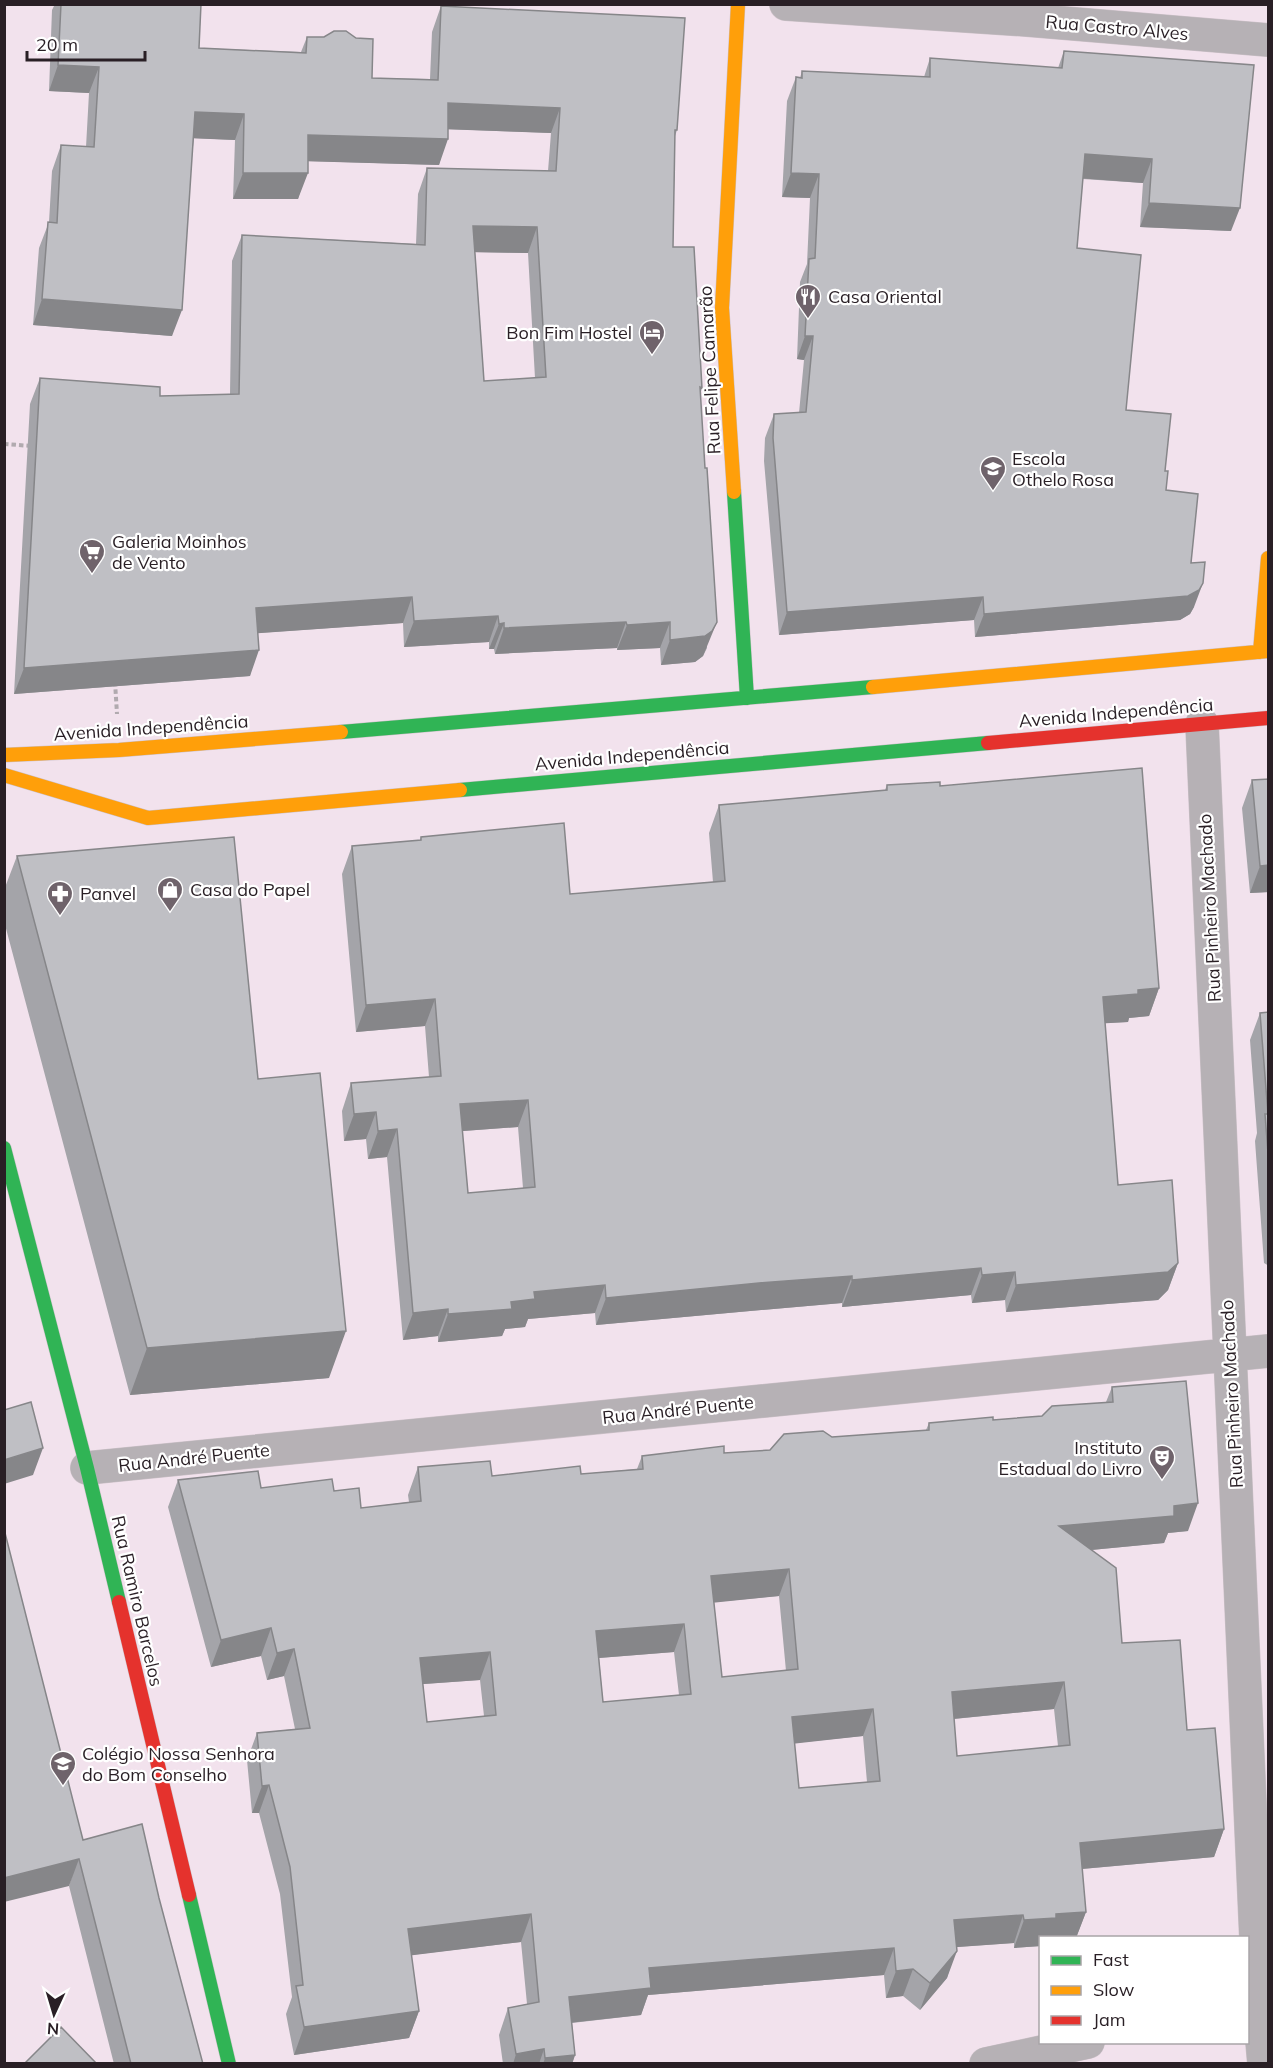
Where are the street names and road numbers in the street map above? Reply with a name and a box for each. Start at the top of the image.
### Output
street label: Rua Castro Alves [1045,10,1190,45]
street label: Rua Felipe Camarão [694,285,725,455]
street label: Avenida Independência [1018,693,1214,732]
street label: Avenida Independência [53,709,249,746]
street label: Avenida Independência [534,736,730,775]
street label: Rua Pinheiro Machado [1193,813,1226,1003]
street label: Rua Pinheiro Machado [1215,1299,1248,1489]
street label: Rua André Puente [601,1390,755,1429]
street label: Rua André Puente [117,1438,271,1477]
street label: Rua Ramiro Barcelos [107,1513,168,1689]

